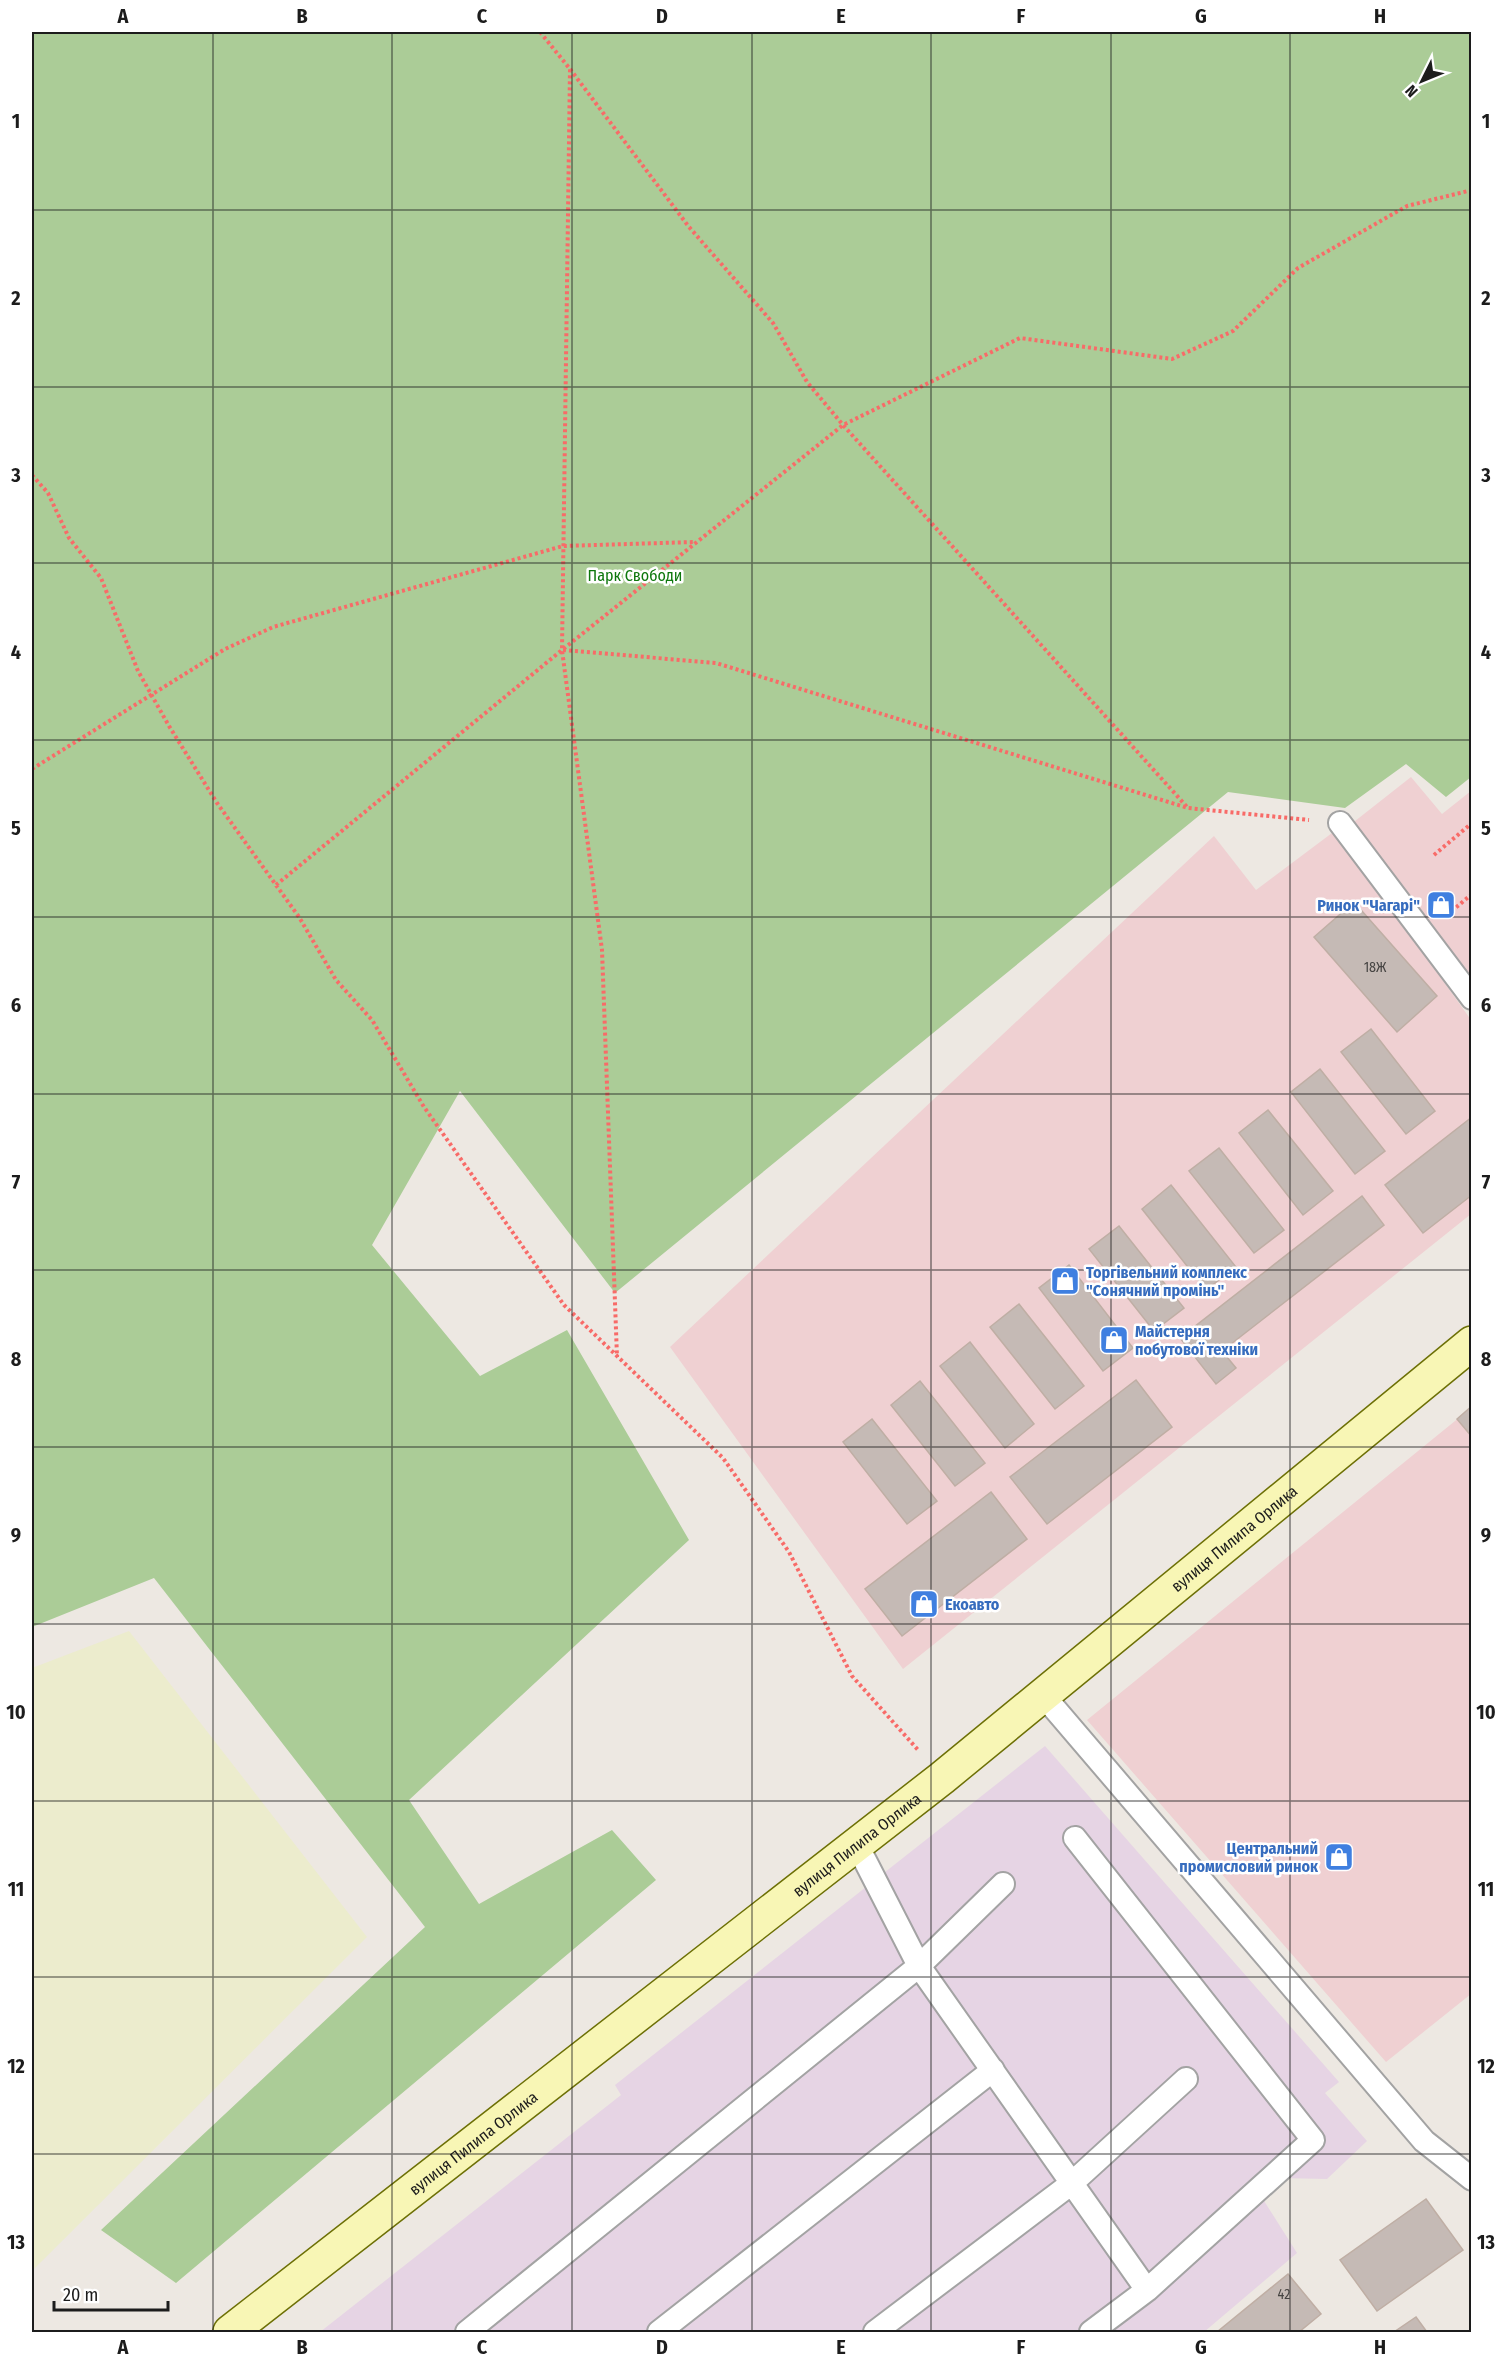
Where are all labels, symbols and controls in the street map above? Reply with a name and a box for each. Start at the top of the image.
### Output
text: A [117,4,130,28]
text: B [296,4,308,28]
text: C [477,4,488,28]
text: D [656,4,668,28]
text: E [836,4,846,28]
text: F [1017,4,1026,28]
text: G [1195,4,1207,28]
text: H [1374,4,1386,28]
north arrow [1392,51,1452,111]
text: N [1401,81,1422,101]
text: 1 [12,109,20,133]
text: 1 [1482,109,1490,133]
text: 2 [10,286,21,310]
text: 2 [1480,286,1491,310]
text: 3 [10,463,21,487]
text: 3 [1480,463,1491,487]
park label: Парк Свободи [588,566,682,585]
text: 4 [11,640,21,664]
text: 4 [1481,640,1491,664]
text: 5 [11,816,21,840]
text: 5 [1481,816,1491,840]
shop icon: Ринок "Чагарі" [1425,889,1457,921]
place label: Ринок "Чагарі" [1317,896,1420,915]
house number: 18Ж [1364,959,1387,976]
text: 6 [11,993,21,1017]
text: 6 [1481,993,1491,1017]
text: 7 [12,1170,21,1194]
text: 7 [1482,1170,1491,1194]
place label: Торгівельний комплекс "Сонячний промінь" [1086,1263,1247,1300]
shop icon: Торгівельний комплекс "Сонячний промінь" [1049,1265,1081,1297]
place label: Майстерня побутової техніки [1135,1322,1258,1359]
shop icon: Майстерня побутової техніки [1098,1324,1130,1356]
text: 8 [11,1347,22,1371]
text: 8 [1481,1347,1492,1371]
street label: вулиця Пилипа Орлика [1168,1481,1301,1596]
text: 9 [11,1523,21,1547]
text: 9 [1481,1523,1491,1547]
shop icon: Екоавто [908,1588,940,1620]
place label: Екоавто [945,1595,1000,1614]
text: 10 [6,1700,26,1724]
text: 10 [1476,1700,1496,1724]
street label: вулиця Пилипа Орлика [789,1789,925,1901]
place label: Центральний промисловий ринок [1179,1839,1319,1876]
shop icon: Центральний промисловий ринок [1323,1841,1355,1873]
text: 11 [8,1877,24,1901]
text: 11 [1478,1877,1494,1901]
text: 12 [7,2054,25,2078]
text: 12 [1477,2054,1495,2078]
street label: вулиця Пилипа Орлика [405,2087,541,2199]
text: 13 [7,2230,25,2254]
text: 13 [1477,2230,1495,2254]
scale bar [54,2274,168,2312]
text: 20 m [63,2284,98,2306]
house number: 42 [1278,2286,1290,2303]
text: A [117,2335,130,2359]
text: B [296,2335,308,2359]
text: C [477,2335,488,2359]
text: D [656,2335,668,2359]
text: E [836,2335,846,2359]
text: F [1017,2335,1026,2359]
text: G [1195,2335,1207,2359]
text: H [1374,2335,1386,2359]

